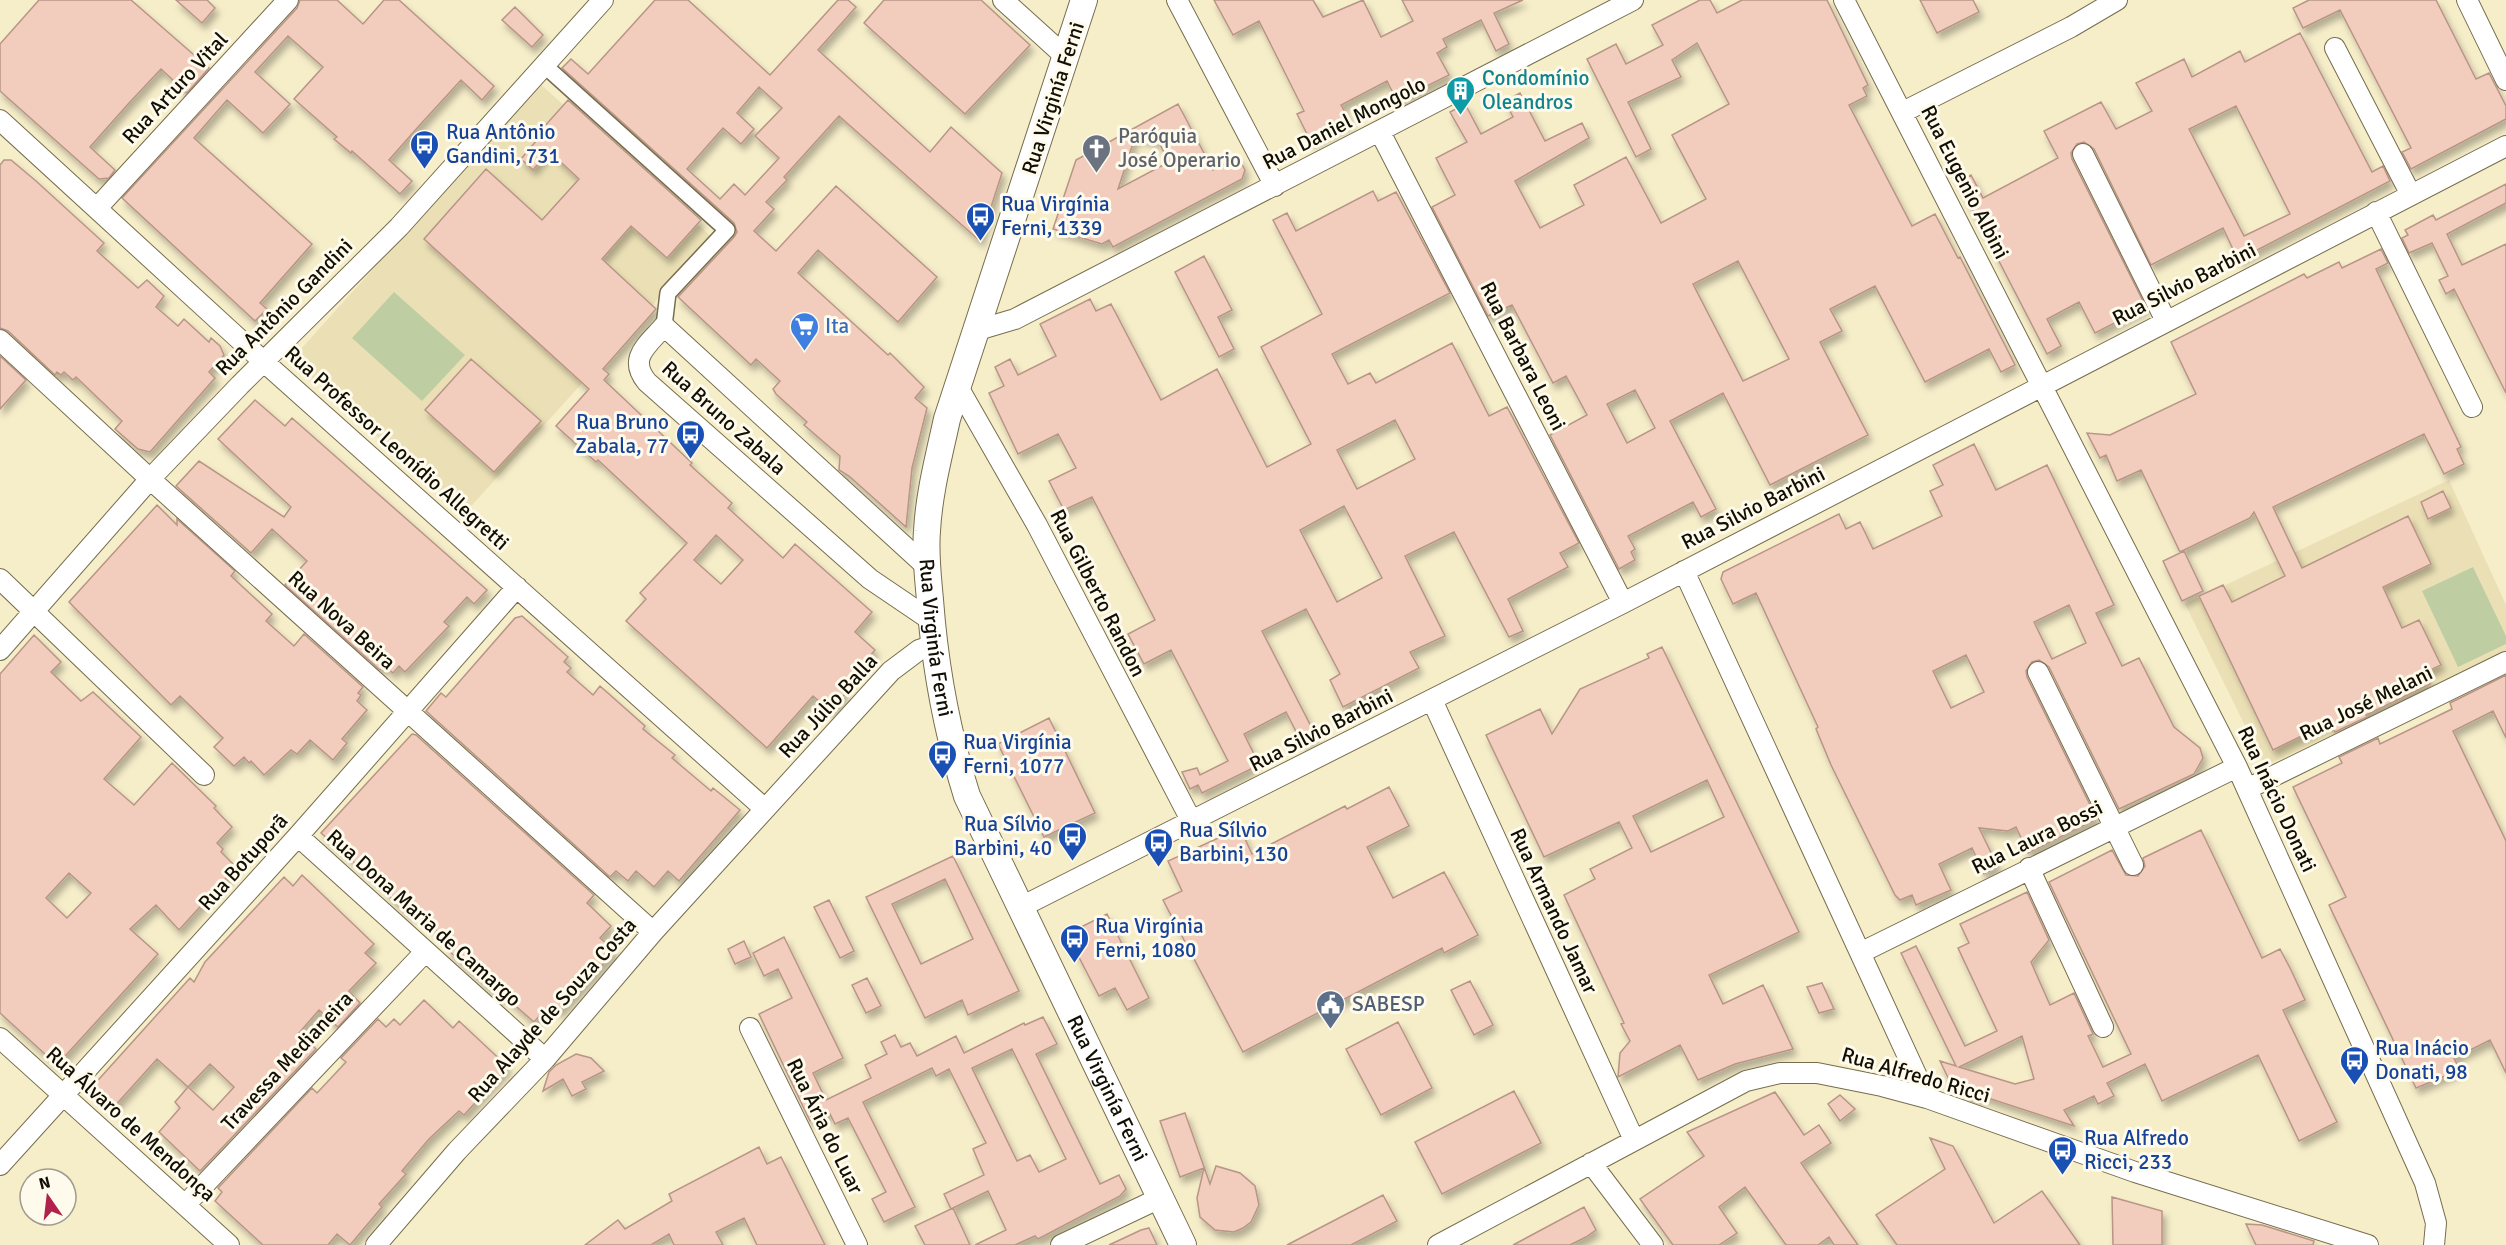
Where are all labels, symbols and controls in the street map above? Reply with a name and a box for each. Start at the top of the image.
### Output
street label: Rua Virginía Ferni [1016,18,1090,178]
street label: Rua Arturo Vital [117,27,233,149]
place label: Condomínio Oleandros [1482,65,1589,115]
street label: Rua Daniel Mongolo [1258,71,1430,175]
building icon: Condomínio Oleandros [1445,74,1477,116]
street label: Rua Eugenio Albini [1915,101,2015,263]
place label: Rua Antônio Gandini, 731 [446,119,560,169]
place label: Paróquia José Operario [1118,123,1241,173]
bus stop icon: Rua Antônio Gandini, 731 [409,128,441,170]
church icon: Paróquia José Operario [1081,132,1113,174]
place label: Rua Virgínia Ferni, 1339 [1001,191,1110,241]
bus stop icon: Rua Virgínia Ferni, 1339 [964,200,996,242]
street label: Rua Antônio Gandini [210,233,358,381]
street label: Rua Silvio Barbini [2108,237,2260,331]
street label: Rua Barbara Leoni [1474,277,1572,435]
supermarket icon: Ita [788,310,820,352]
place label: Ita [825,313,849,339]
street label: Rua Professor Leonídio Allegretti [279,340,515,556]
street label: Rua Bruno Zabala [657,355,791,481]
place label: Rua Bruno Zabala, 77 [575,409,669,459]
bus stop icon: Rua Bruno Zabala, 77 [674,418,706,460]
street label: Rua Silvio Barbini [1677,461,1829,555]
street label: Rua Gilberto Randon [1044,505,1152,681]
street label: Rua Virginía Ferni [914,558,959,719]
street label: Rua Nova Beira [283,565,401,675]
street label: Rua Júlio Balla [773,648,883,764]
street label: Rua José Melani [2295,660,2437,746]
street label: Rua Silvio Barbini [1245,683,1397,777]
street label: Rua Inácio Donati [2232,722,2322,876]
place label: Rua Virgínia Ferni, 1077 [963,729,1072,779]
bus stop icon: Rua Virgínia Ferni, 1077 [926,738,958,780]
street label: Rua Laura Bossi [1967,794,2107,880]
street label: Rua Botuporã [193,808,293,916]
place label: Rua Sílvio Barbini, 40 [954,811,1052,861]
place label: Rua Sílvio Barbini, 130 [1179,817,1288,867]
bus stop icon: Rua Sílvio Barbini, 40 [1057,820,1089,862]
street label: Rua Dona Maria de Camargo [321,824,527,1012]
street label: Rua Armando Jamar [1504,824,1604,998]
bus stop icon: Rua Sílvio Barbini, 130 [1142,826,1174,868]
street label: Rua Alayde de Souza Costa [462,912,642,1108]
place label: Rua Virgínia Ferni, 1080 [1095,913,1204,963]
bus stop icon: Rua Virgínia Ferni, 1080 [1058,922,1090,964]
street label: Travessa Medianeira [216,986,358,1136]
public building icon: SABESP [1315,988,1347,1030]
place label: SABESP [1352,991,1425,1017]
street label: Rua Virginía Ferni [1061,1011,1154,1166]
place label: Rua Inácio Donati, 98 [2375,1035,2469,1085]
street label: Rua Álvaro de Mendonça [41,1041,221,1207]
street label: Rua Alfredo Ricci [1839,1041,1993,1109]
bus stop icon: Rua Inácio Donati, 98 [2338,1044,2370,1086]
street label: Rua Ária do Luar [781,1054,869,1198]
place label: Rua Alfredo Ricci, 233 [2084,1125,2189,1175]
bus stop icon: Rua Alfredo Ricci, 233 [2047,1134,2079,1176]
north arrow [18,1167,78,1227]
text: N [37,1172,52,1194]

